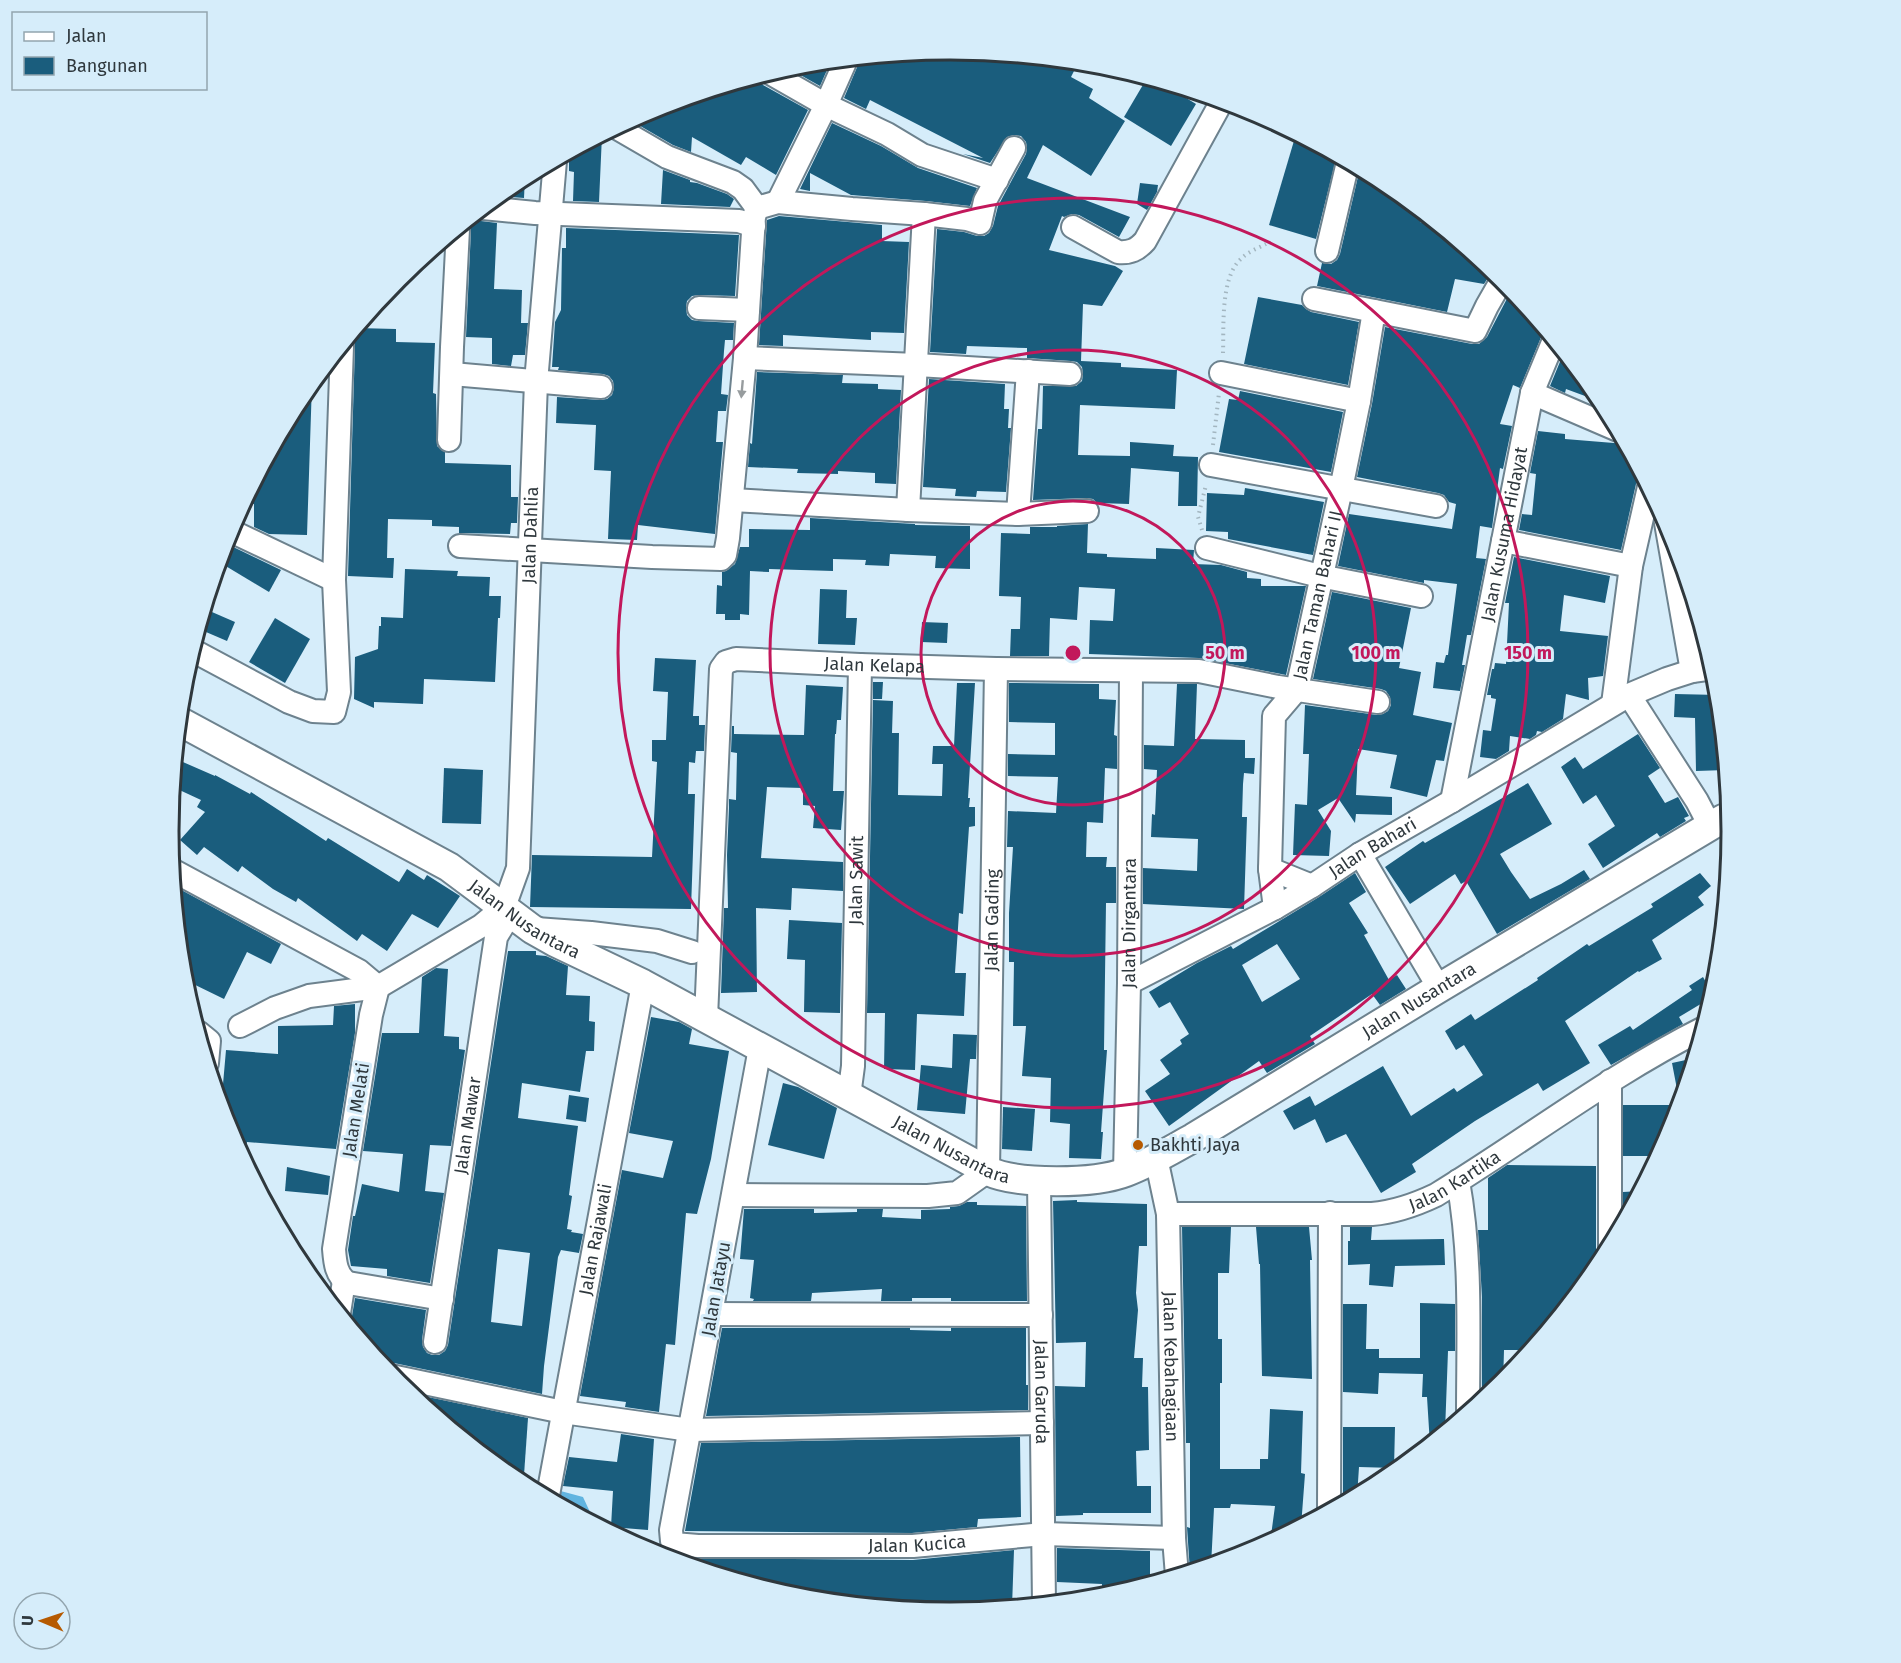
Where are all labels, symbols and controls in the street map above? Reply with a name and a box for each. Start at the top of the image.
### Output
legend [12,12,207,90]
text: Jalan [66,25,107,47]
text: Bangunan [66,55,148,77]
one-way arrow [737,380,747,399]
street label: Jalan Kusuma Hidayat [1476,444,1532,623]
street label: Jalan Dahlia [518,486,543,584]
street label: Jalan Taman Bahari II [1288,508,1347,682]
text: 50 m [1205,642,1245,664]
text: 100 m [1352,642,1400,664]
text: 150 m [1504,642,1552,664]
centre of rings [1063,643,1083,663]
street label: Jalan Kelapa [824,652,925,678]
street label: Jalan Bahari [1325,813,1420,883]
street label: Jalan Sawit [844,835,868,925]
street label: Jalan Dirgantara [1118,858,1141,989]
street label: Jalan Gading [980,868,1004,972]
street label: Jalan Nusantara [464,875,584,963]
street label: Jalan Nusantara [1358,957,1480,1043]
street label: Jalan Melati [338,1061,374,1159]
street label: Jalan Mawar [449,1075,486,1176]
street label: Jalan Nusantara [889,1111,1012,1188]
place label: Bakhti Jaya [1150,1134,1240,1156]
marker: Bakhti Jaya [1131,1138,1145,1152]
street label: Jalan Kartika [1406,1146,1505,1216]
street label: Jalan Rajawali [574,1182,617,1297]
street label: Jalan Jatayu [697,1240,735,1338]
street label: Jalan Kebahagiaan [1158,1291,1183,1442]
street label: Jalan Garuda [1030,1340,1053,1444]
street label: Jalan Kucica [868,1530,967,1557]
north arrow [12,1591,72,1651]
text: U [18,1615,37,1626]

